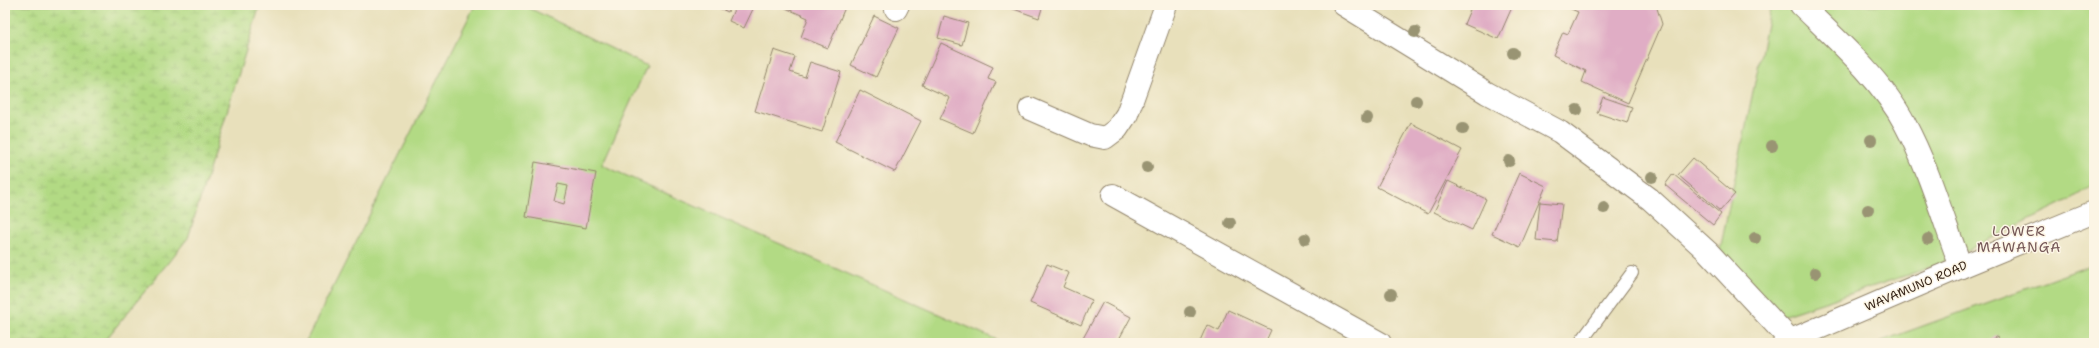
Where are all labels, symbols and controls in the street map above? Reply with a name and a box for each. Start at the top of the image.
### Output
district label: LOWER MAWANGA [1977,222,2061,256]
street label: WAVAMUNO ROAD [1862,257,1970,315]

